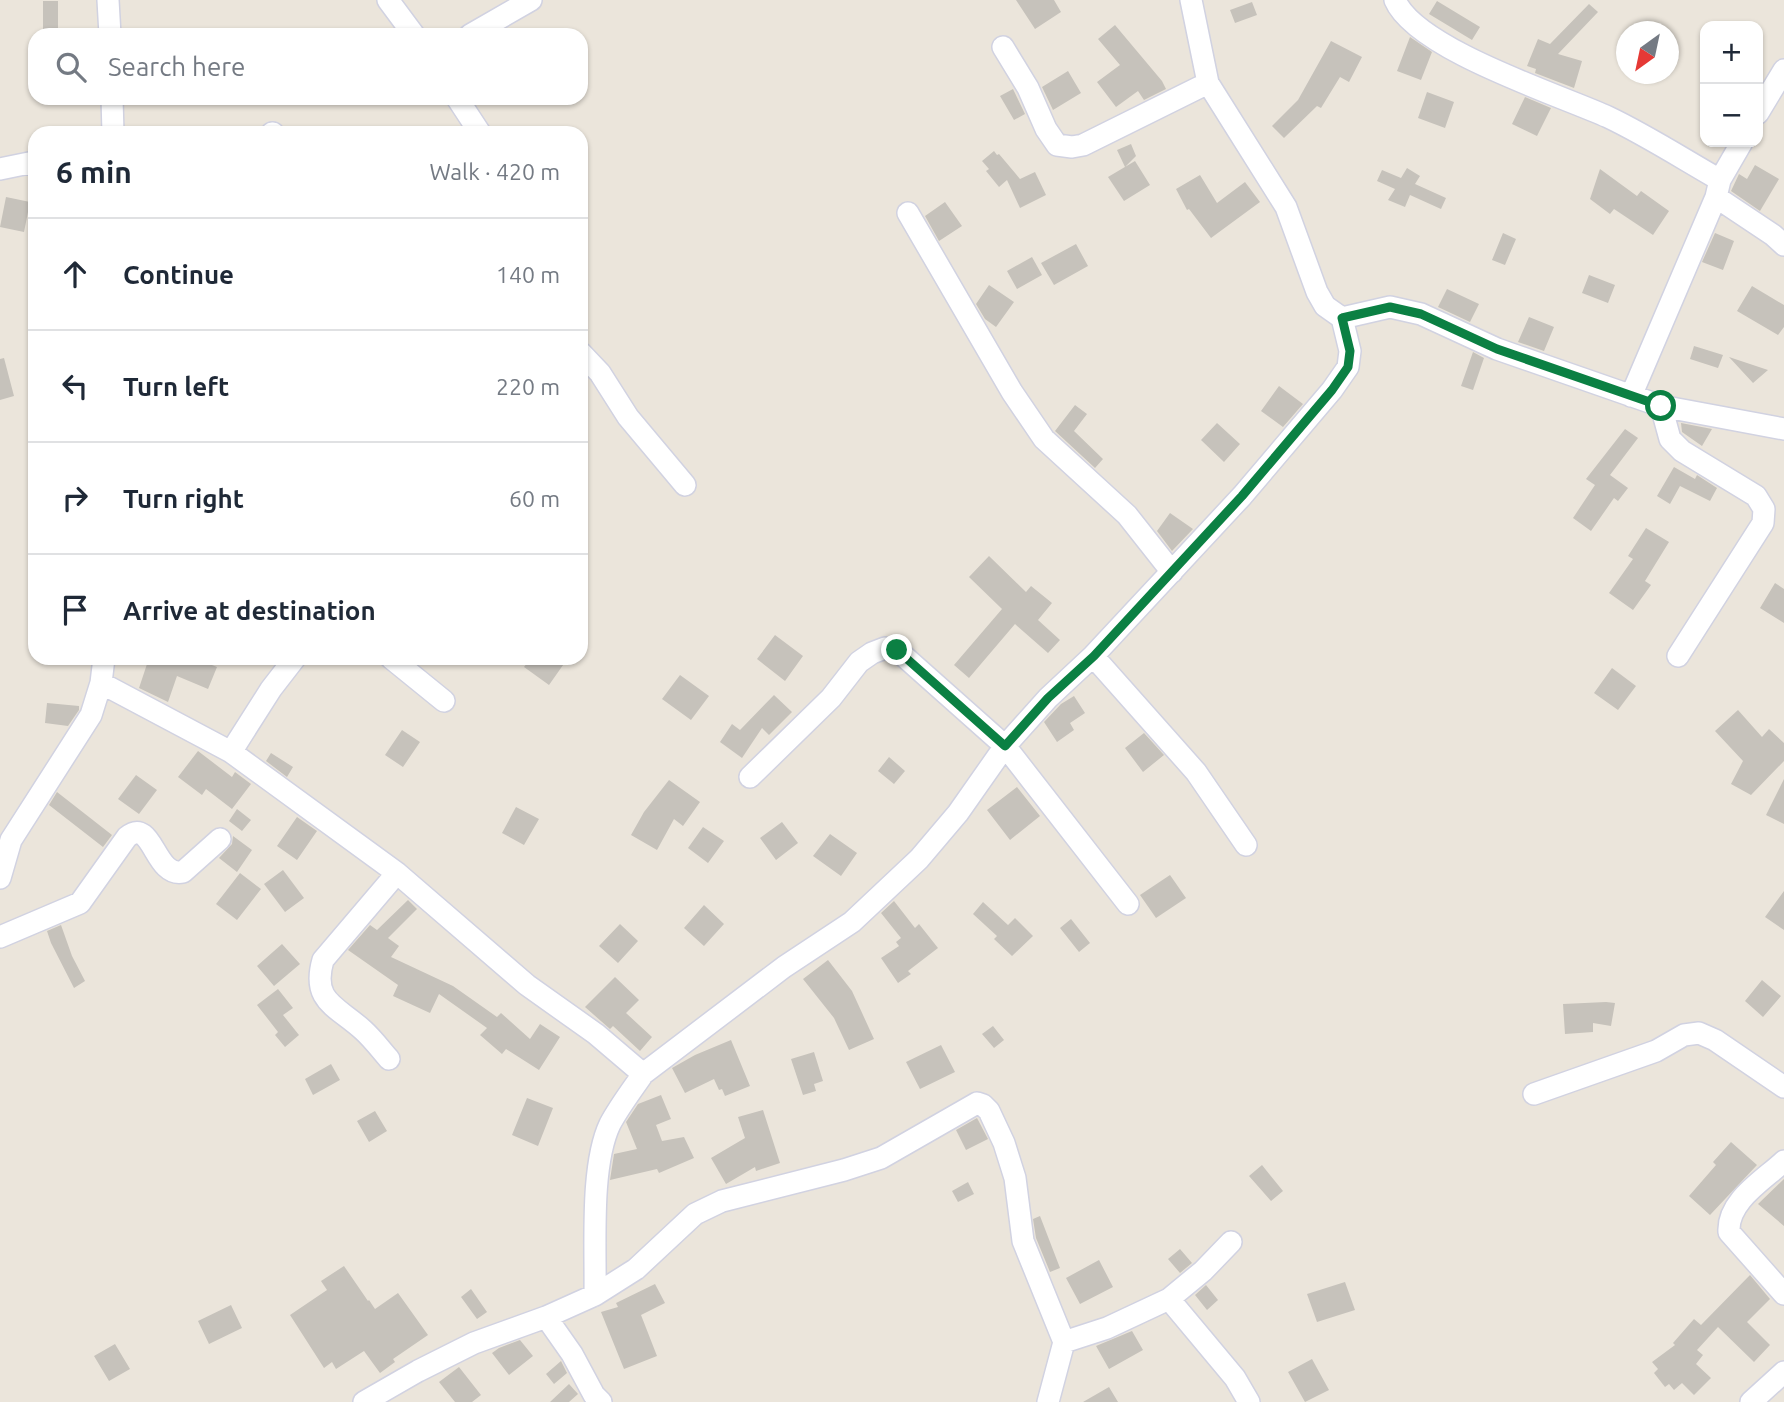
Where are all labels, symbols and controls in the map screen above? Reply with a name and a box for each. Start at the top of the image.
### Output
north arrow [1616,21,1679,84]
map controls [1700,21,1763,147]
button: + [1700,21,1763,84]
search box [28,28,588,105]
icon: search [52,48,90,86]
text: Search here [108,52,245,81]
button: − [1700,84,1763,147]
text: 6 min [56,155,132,189]
text: Walk · 420 m [429,159,560,184]
icon: ahead [56,255,94,293]
text: Continue [123,260,234,289]
text: 140 m [496,262,560,287]
icon: left [56,367,94,405]
text: Turn left [123,372,229,401]
text: 220 m [496,374,560,399]
route start [1645,390,1676,421]
icon: right [56,479,94,517]
text: Turn right [123,484,244,513]
text: 60 m [509,486,560,511]
icon: arrive [56,591,94,629]
text: Arrive at destination [123,596,376,625]
route end [881,634,912,665]

